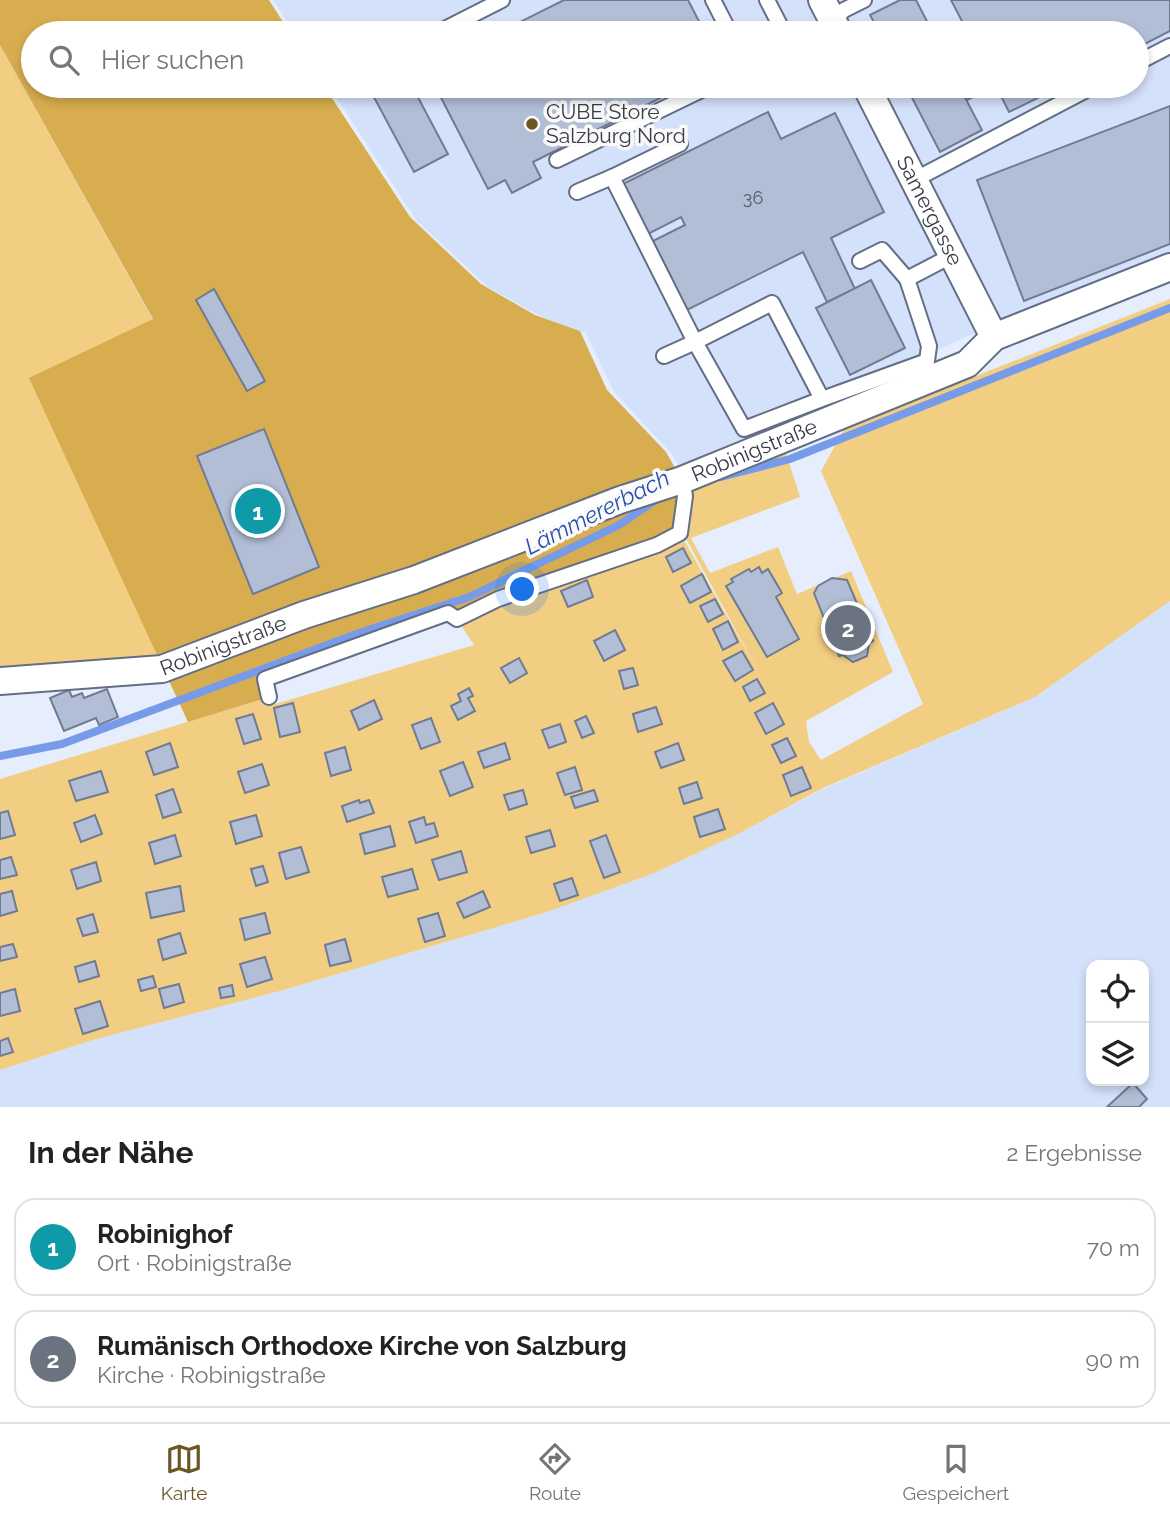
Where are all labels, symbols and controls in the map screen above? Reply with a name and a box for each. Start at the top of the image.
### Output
search box [21,21,1149,98]
icon: search [45,41,83,79]
text: Hier suchen [101,45,244,75]
place label: CUBE Store Salzburg Nord [546,99,686,148]
marker: CUBE Store Salzburg Nord [524,116,540,132]
street label: Samergasse [892,151,968,270]
house number: 36 [743,187,763,208]
street label: Robinigstraße [688,413,820,487]
water label: Lämmererbach [520,463,674,560]
pin: 1 [235,485,281,537]
your location [505,572,539,606]
pin: 2 [825,602,871,654]
street label: Robinigstraße [156,610,290,681]
map controls [1086,960,1149,1086]
button: locate [1086,960,1149,1023]
button: layers [1086,1023,1149,1086]
text: In der Nähe [28,1135,193,1170]
text: 2 Ergebnisse [1006,1139,1142,1166]
text: Robinighof [97,1219,232,1249]
text: 1 [47,1234,59,1261]
text: 70 m [1087,1234,1140,1261]
text: Ort · Robinigstraße [97,1249,292,1276]
text: Rumänisch Orthodoxe Kirche von Salzburg [97,1331,627,1361]
text: 2 [47,1346,59,1373]
text: 90 m [1085,1346,1140,1373]
text: Kirche · Robinigstraße [97,1361,326,1388]
tab: Karte [161,1440,207,1504]
tab: Route [529,1440,581,1504]
tab: Gespeichert [903,1440,1009,1504]

